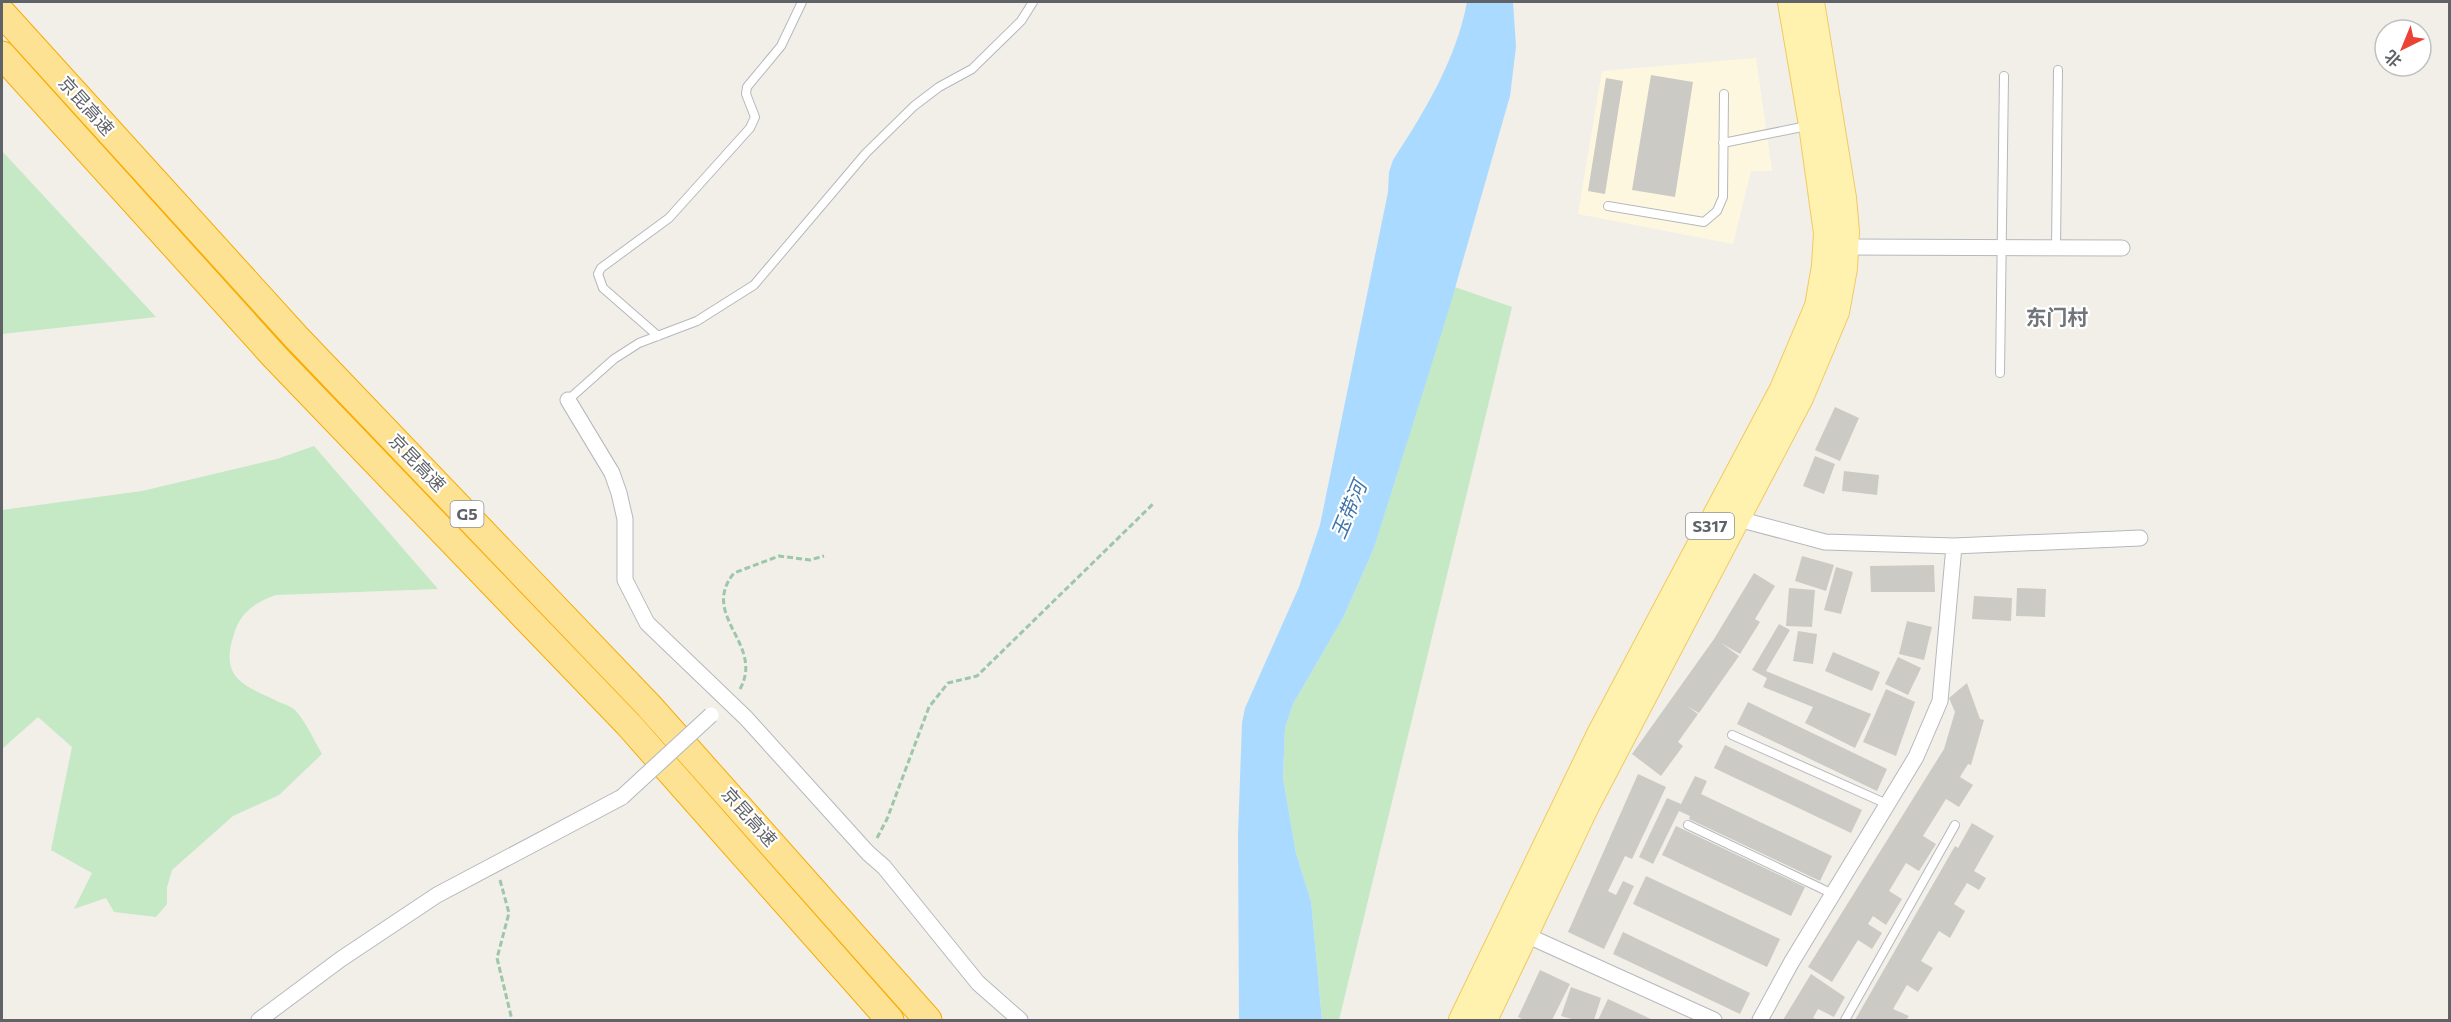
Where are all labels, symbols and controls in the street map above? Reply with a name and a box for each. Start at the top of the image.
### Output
north arrow [2373,18,2433,78]
text: 北 [2380,47,2405,72]
street label: 京昆高速 [54,71,119,139]
district label: 东门村 [2026,304,2089,329]
street label: 京昆高速 [385,429,451,496]
water label: 玉带河 [1325,474,1372,542]
road number: G5 [450,501,484,527]
road number: S317 [1686,513,1734,539]
street label: 京昆高速 [717,782,782,850]

